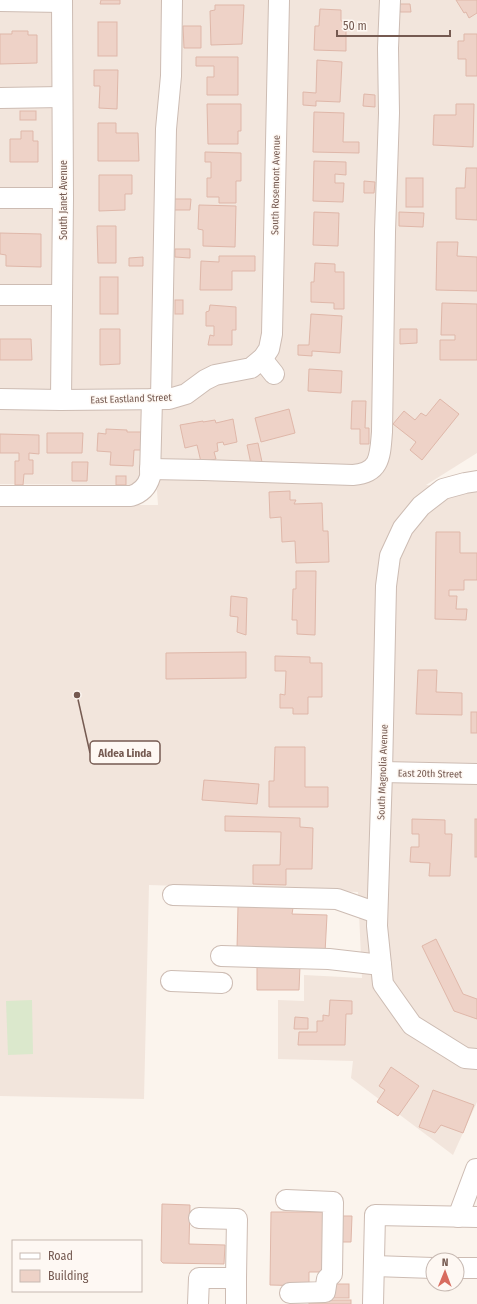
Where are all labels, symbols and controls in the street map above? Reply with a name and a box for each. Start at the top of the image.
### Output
scale bar [337,12,450,38]
text: 50 m [343,19,367,33]
street label: South Rosemont Avenue [269,135,283,235]
street label: South Janet Avenue [58,160,70,240]
street label: East Eastland Street [90,392,173,406]
street label: South Magnolia Avenue [375,724,391,820]
callout: Aldea Linda [90,741,160,764]
text: Aldea Linda [97,747,152,760]
street label: East 20th Street [398,767,463,781]
legend [12,1240,142,1292]
text: Road [48,1249,73,1263]
north arrow [425,1252,465,1292]
text: N [442,1256,449,1269]
text: Building [48,1269,89,1283]

